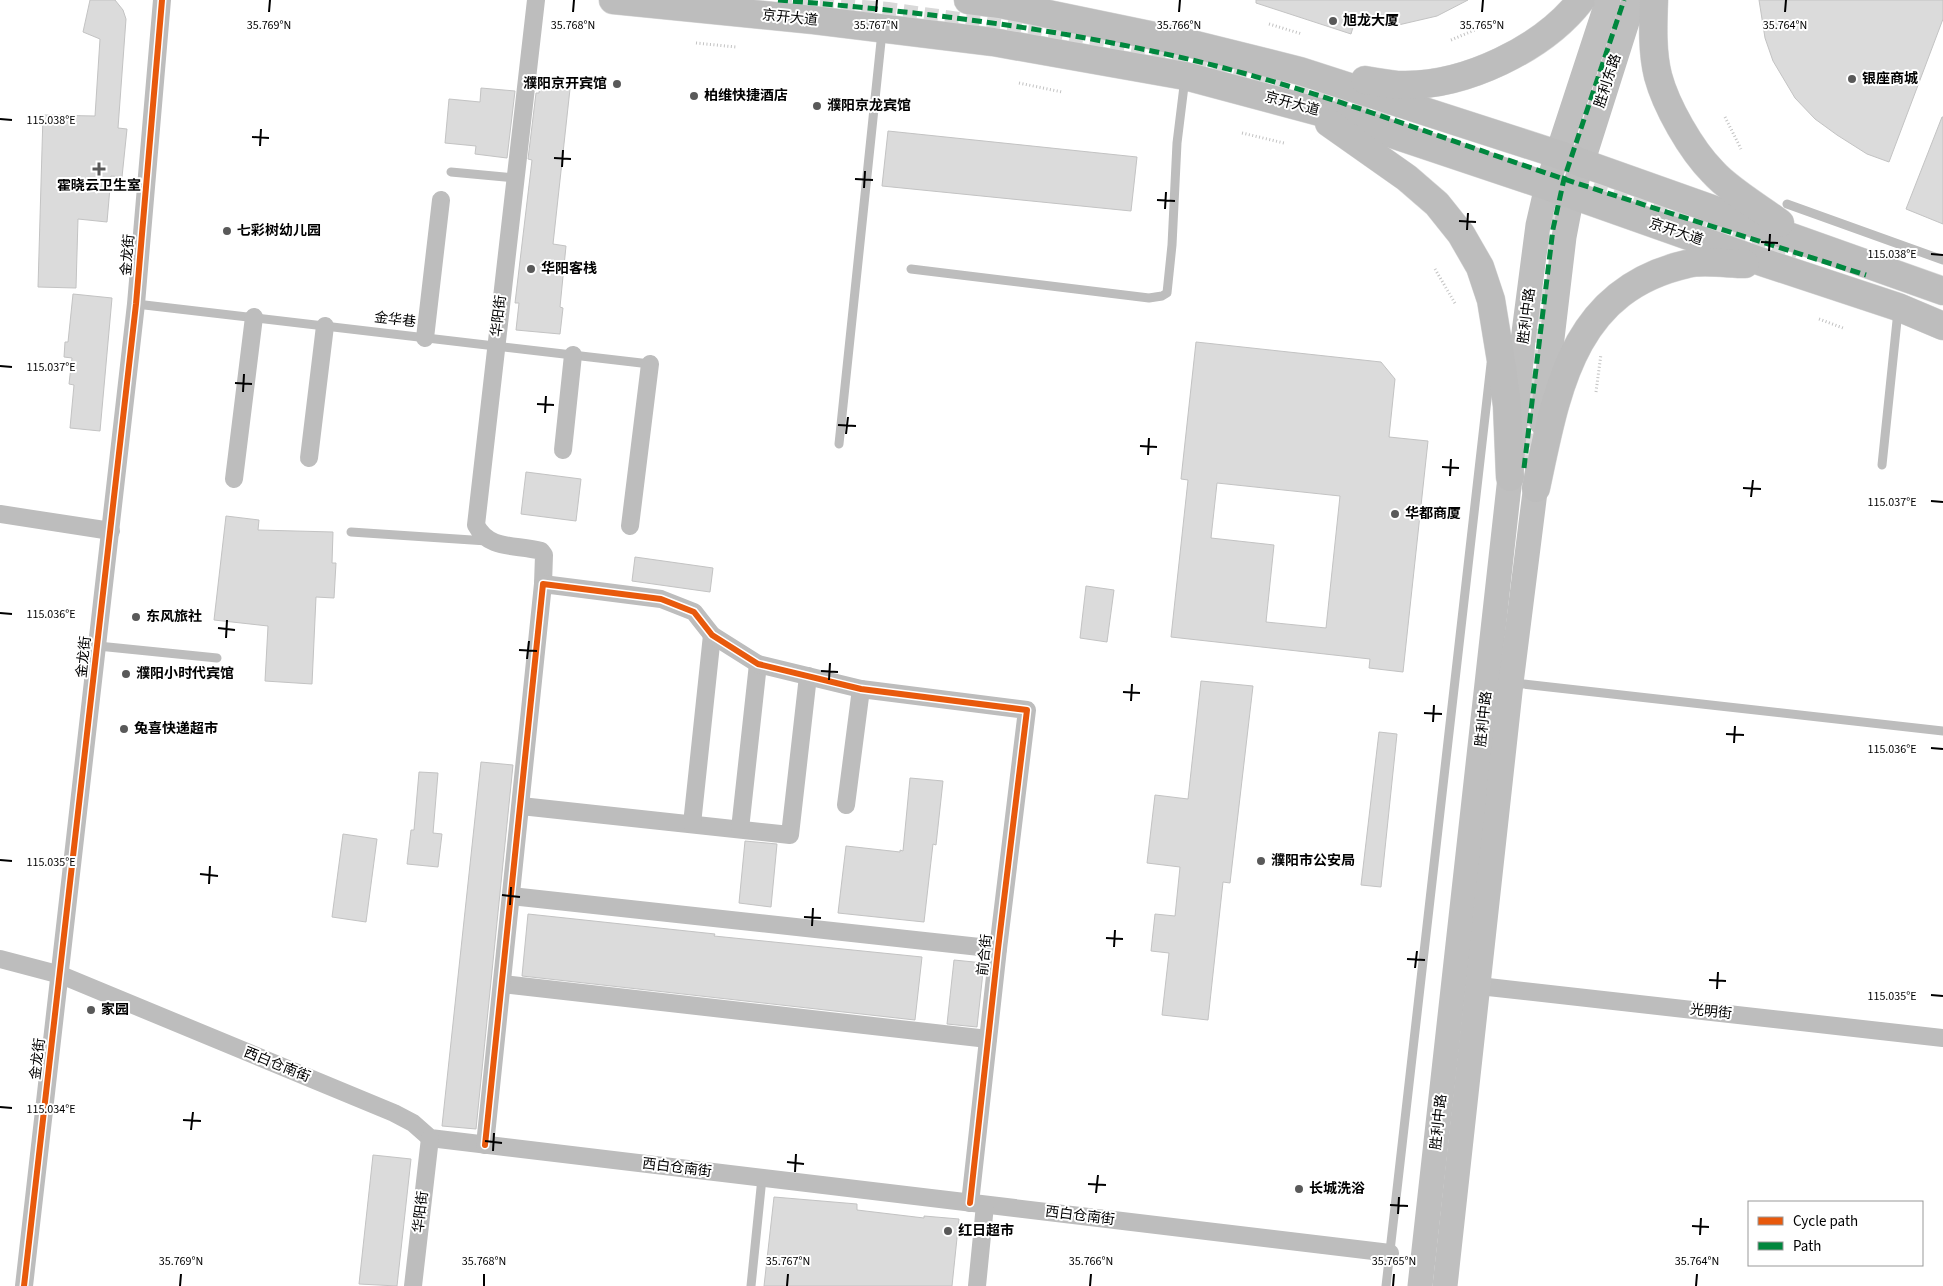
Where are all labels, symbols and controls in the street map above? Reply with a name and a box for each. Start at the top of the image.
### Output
street label: 京开大道 [761,5,819,31]
place label: 旭龙大厦 [1343,11,1399,31]
marker: 旭龙大厦 [1327,15,1339,27]
text: 35.769°N [247,17,291,34]
text: 35.768°N [551,17,595,34]
text: 35.767°N [854,17,898,34]
text: 35.766°N [1157,17,1201,34]
text: 35.765°N [1460,17,1504,34]
text: 35.764°N [1763,17,1807,34]
street label: 胜利东路 [1590,51,1626,111]
place label: 银座商城 [1862,69,1918,89]
marker: 银座商城 [1846,73,1858,85]
place label: 濮阳京开宾馆 [523,74,607,94]
marker: 濮阳京开宾馆 [611,78,623,90]
place label: 柏维快捷酒店 [704,86,788,106]
street label: 京开大道 [1262,87,1322,121]
marker: 柏维快捷酒店 [688,90,700,102]
place label: 濮阳京龙宾馆 [827,96,911,116]
marker: 濮阳京龙宾馆 [811,100,823,112]
text: 115.038°E [26,112,76,129]
marker: 霍晓云卫生室 [92,162,106,176]
place label: 霍晓云卫生室 [57,176,141,196]
street label: 京开大道 [1646,213,1706,251]
place label: 七彩树幼儿园 [237,221,321,241]
marker: 七彩树幼儿园 [221,225,233,237]
street label: 金龙街 [116,233,140,277]
text: 115.038°E [1867,246,1917,263]
place label: 华阳客栈 [541,259,597,279]
marker: 华阳客栈 [525,263,537,275]
street label: 胜利中路 [1514,287,1540,345]
street label: 华阳街 [487,294,511,338]
street label: 金华巷 [373,308,417,332]
text: 115.037°E [26,359,76,376]
text: 115.037°E [1867,494,1917,511]
place label: 华都商厦 [1405,504,1461,524]
marker: 华都商厦 [1389,508,1401,520]
text: 115.036°E [26,606,76,623]
place label: 东风旅社 [146,607,202,627]
marker: 东风旅社 [130,611,142,623]
street label: 金龙街 [72,635,96,679]
place label: 濮阳小时代宾馆 [136,664,234,684]
marker: 濮阳小时代宾馆 [120,668,132,680]
street label: 胜利中路 [1471,690,1497,748]
place label: 兔喜快递超市 [134,719,218,739]
marker: 兔喜快递超市 [118,723,130,735]
text: 115.036°E [1867,741,1917,758]
place label: 濮阳市公安局 [1271,851,1355,871]
text: 115.035°E [26,854,76,871]
marker: 濮阳市公安局 [1255,855,1267,867]
street label: 前合街 [973,933,997,977]
text: 115.035°E [1867,988,1917,1005]
place label: 家园 [101,1000,129,1020]
street label: 光明街 [1689,1000,1733,1024]
marker: 家园 [85,1004,97,1016]
street label: 金龙街 [26,1037,50,1081]
street label: 西白仓南街 [241,1043,313,1087]
street label: 胜利中路 [1426,1093,1452,1151]
text: 115.034°E [26,1101,76,1118]
street label: 西白仓南街 [641,1154,713,1182]
place label: 长城洗浴 [1309,1179,1365,1199]
marker: 长城洗浴 [1293,1183,1305,1195]
street label: 华阳街 [409,1190,433,1234]
legend [1748,1201,1923,1266]
street label: 西白仓南街 [1044,1202,1116,1230]
text: Cycle path [1793,1211,1858,1232]
place label: 红日超市 [958,1221,1014,1241]
marker: 红日超市 [942,1225,954,1237]
text: Path [1793,1236,1821,1257]
text: 35.769°N [159,1253,203,1270]
text: 35.768°N [462,1253,506,1270]
text: 35.767°N [766,1253,810,1270]
text: 35.766°N [1069,1253,1113,1270]
text: 35.765°N [1372,1253,1416,1270]
text: 35.764°N [1675,1253,1719,1270]

